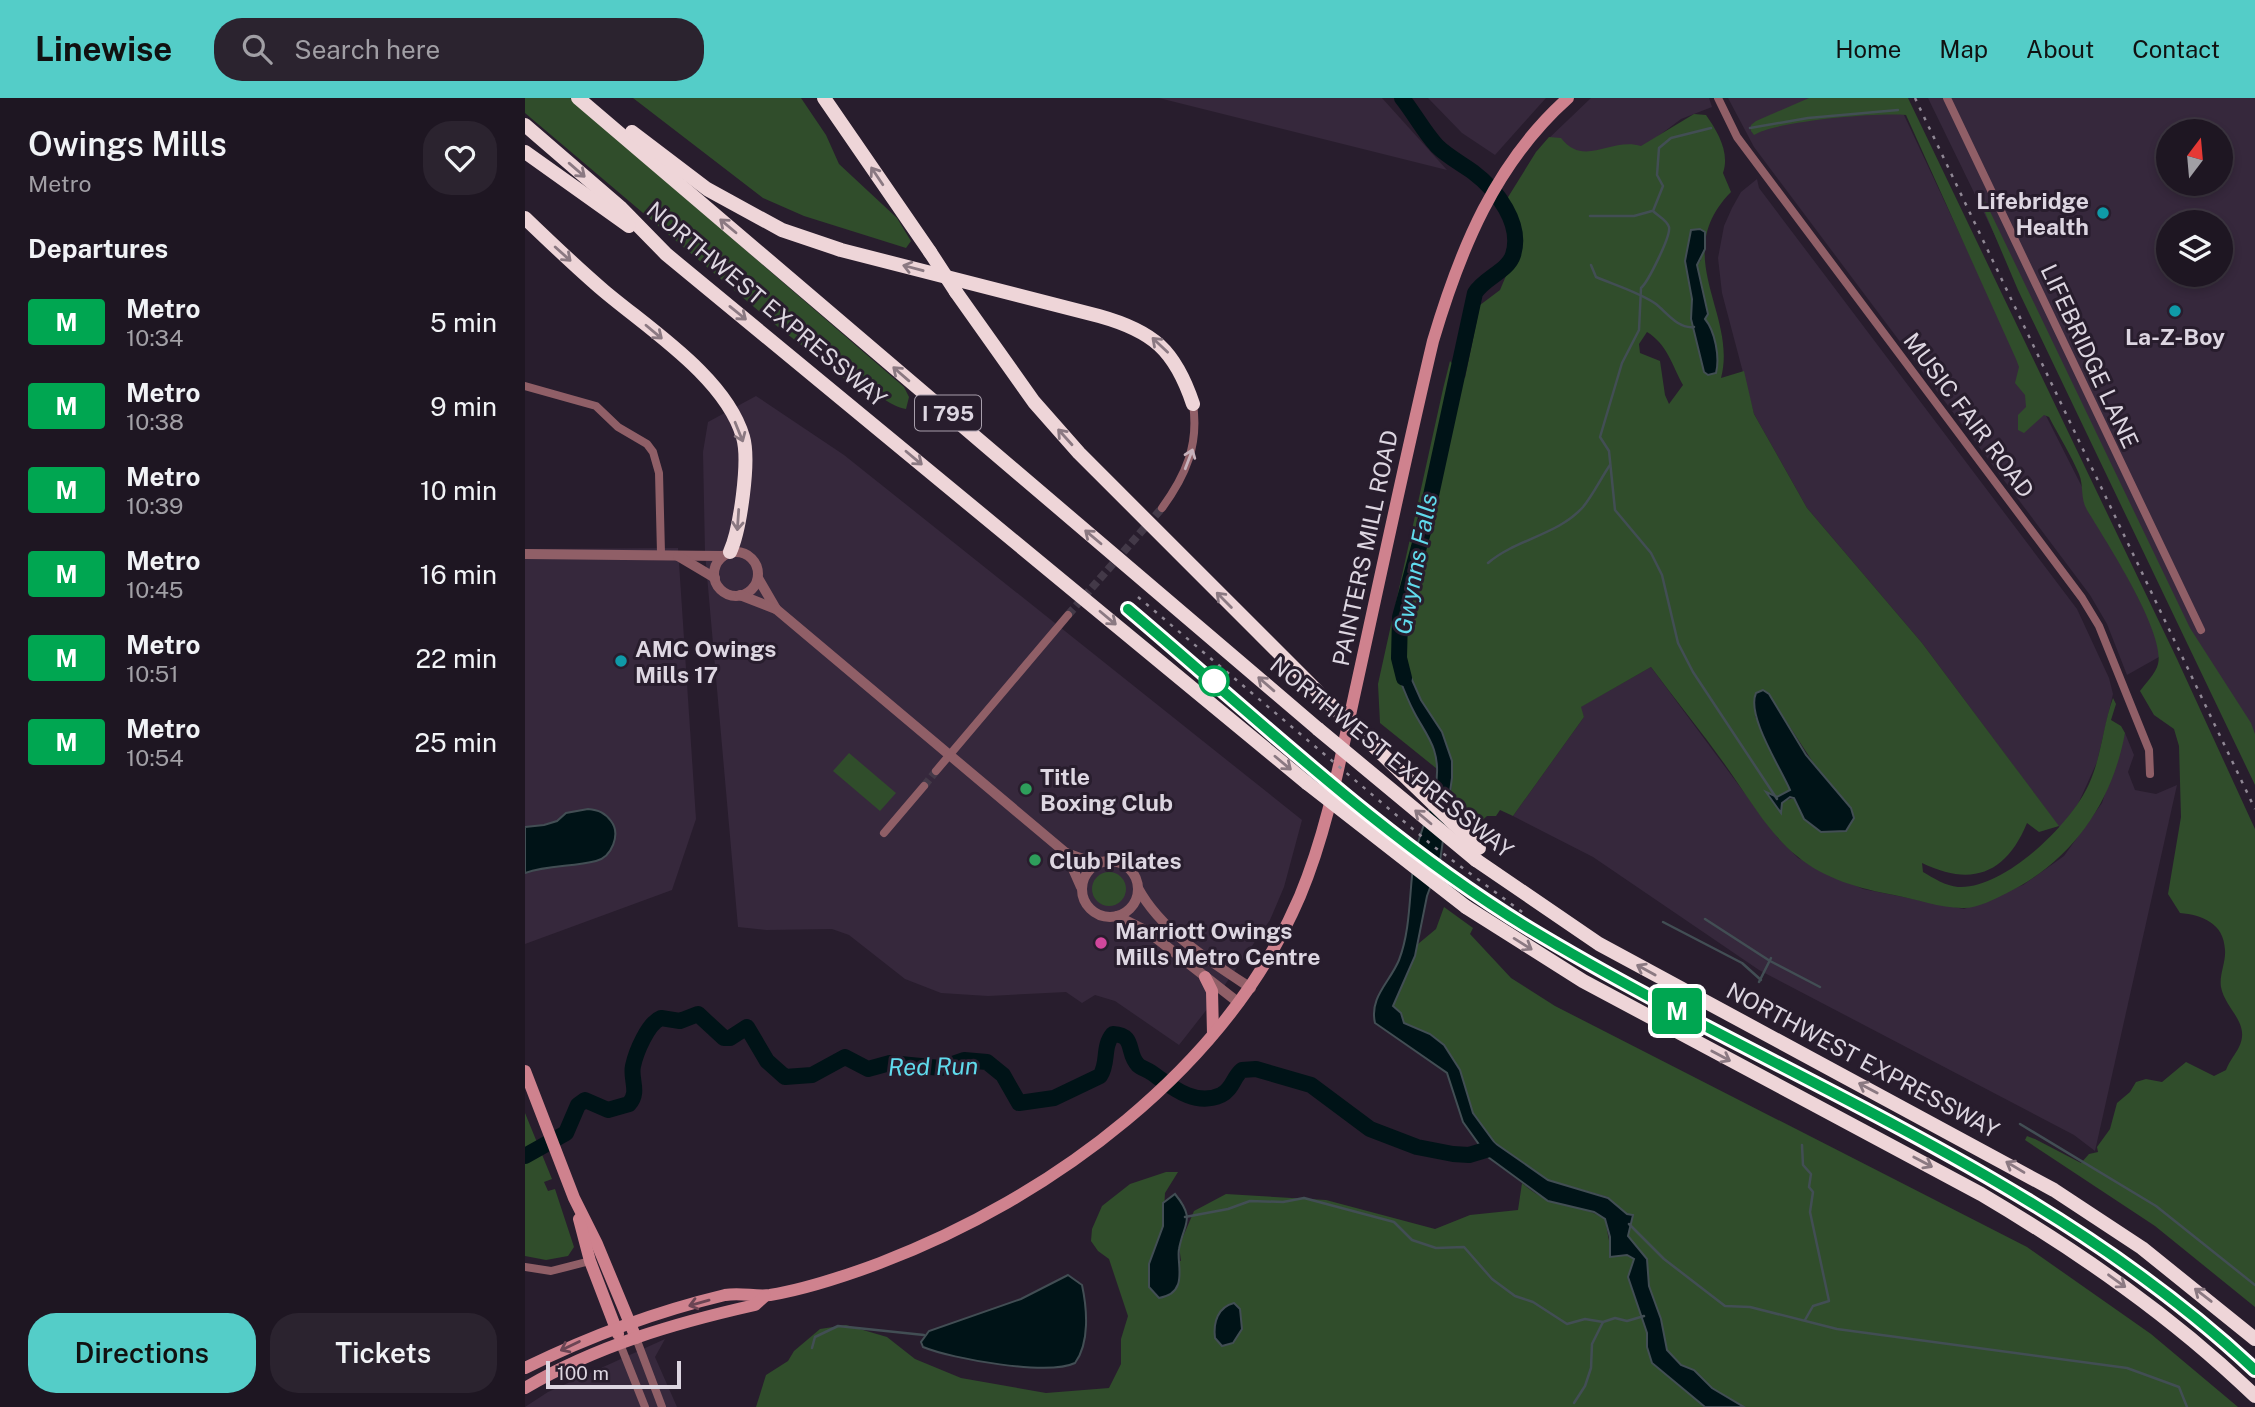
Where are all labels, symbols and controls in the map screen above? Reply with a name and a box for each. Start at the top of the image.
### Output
search box [214,18,704,81]
text: Linewise [35,30,172,68]
icon: search [238,30,276,68]
text: Search here [294,34,440,65]
text: Home [1835,35,1901,63]
text: Map [1939,35,1988,63]
text: About [2026,35,2094,63]
text: Contact [2132,35,2220,63]
north arrow [2156,119,2233,196]
map controls [2156,119,2233,287]
button: heart [423,121,497,195]
text: Owings Mills [28,125,227,163]
one-way arrow [567,161,585,177]
one-way arrow [870,166,884,186]
text: Metro [28,170,91,197]
place label: Lifebridge Health [1976,187,2089,240]
street label: NORTHWEST EXPRESSWAY [642,196,892,412]
marker: Lifebridge Health [2095,205,2111,221]
button: layers [2156,210,2233,287]
one-way arrow [720,218,738,234]
text: Departures [28,233,168,264]
one-way arrow [554,245,571,262]
street label: LIFEBRIDGE LANE [2036,260,2144,452]
one-way arrow [902,261,924,274]
text: Metro [126,293,201,324]
marker: La-Z-Boy [2167,303,2183,319]
one-way arrow [729,305,747,321]
text: 5 min [430,307,497,338]
text: M [55,308,78,336]
place label: La-Z-Boy [2125,323,2225,350]
text: 10:34 [126,324,184,351]
one-way arrow [644,324,662,340]
street label: MUSIC FAIR ROAD [1898,327,2040,503]
one-way arrow [1152,337,1169,354]
one-way arrow [893,366,911,382]
text: Metro [126,377,201,408]
text: 9 min [430,391,497,422]
text: M [55,392,78,420]
road number: I 795 [915,396,981,430]
text: 10:38 [126,408,184,435]
one-way arrow [734,421,747,442]
one-way arrow [1057,428,1073,446]
street label: PAINTERS MILL ROAD [1327,428,1403,668]
one-way arrow [1184,449,1197,471]
one-way arrow [904,450,922,465]
text: Metro [126,461,201,492]
text: 10 min [420,475,497,506]
text: M [55,476,78,504]
water label: Gwynns Falls [1388,491,1442,637]
text: 10:39 [126,492,183,519]
one-way arrow [731,508,744,531]
one-way arrow [1085,529,1103,545]
text: Metro [126,545,201,576]
text: 16 min [420,559,497,590]
text: M [55,560,78,588]
text: 10:45 [126,576,183,603]
one-way arrow [1216,592,1233,609]
one-way arrow [1098,610,1116,626]
text: Metro [126,629,201,660]
place label: AMC Owings Mills 17 [635,635,776,688]
text: 22 min [416,643,497,674]
text: M [55,644,78,672]
street label: NORTHWEST EXPRESSWAY [1265,651,1519,863]
marker: AMC Owings Mills 17 [613,653,629,669]
text: 10:51 [126,660,179,687]
unlabelled marker [1199,666,1229,696]
one-way arrow [1258,677,1276,693]
text: Metro [126,713,201,744]
text: 25 min [414,727,497,758]
text: M [55,728,78,756]
text: 10:54 [126,744,184,771]
one-way arrow [1274,755,1292,771]
place label: Title Boxing Club [1040,763,1173,816]
marker: Title Boxing Club [1018,781,1034,797]
one-way arrow [1415,809,1433,825]
place label: Club Pilates [1049,847,1182,874]
marker: Club Pilates [1027,852,1043,868]
place label: Marriott Owings Mills Metro Centre [1115,917,1320,970]
marker: Marriott Owings Mills Metro Centre [1093,935,1109,951]
one-way arrow [1513,938,1533,952]
one-way arrow [1636,962,1656,976]
street label: NORTHWEST EXPRESSWAY [1722,977,2004,1144]
line badge: M [1654,988,1700,1034]
text: M [1666,997,1688,1025]
one-way arrow [1711,1049,1731,1063]
water label: Red Run [888,1051,978,1081]
one-way arrow [1858,1081,1879,1094]
one-way arrow [1912,1156,1932,1170]
one-way arrow [2006,1160,2026,1174]
one-way arrow [2107,1274,2126,1288]
one-way arrow [2195,1288,2213,1303]
one-way arrow [688,1297,710,1310]
button: Directions [28,1313,256,1393]
button: Tickets [270,1313,497,1393]
one-way arrow [560,1340,581,1354]
scale bar [546,1358,681,1390]
text: 100 m [557,1362,609,1384]

